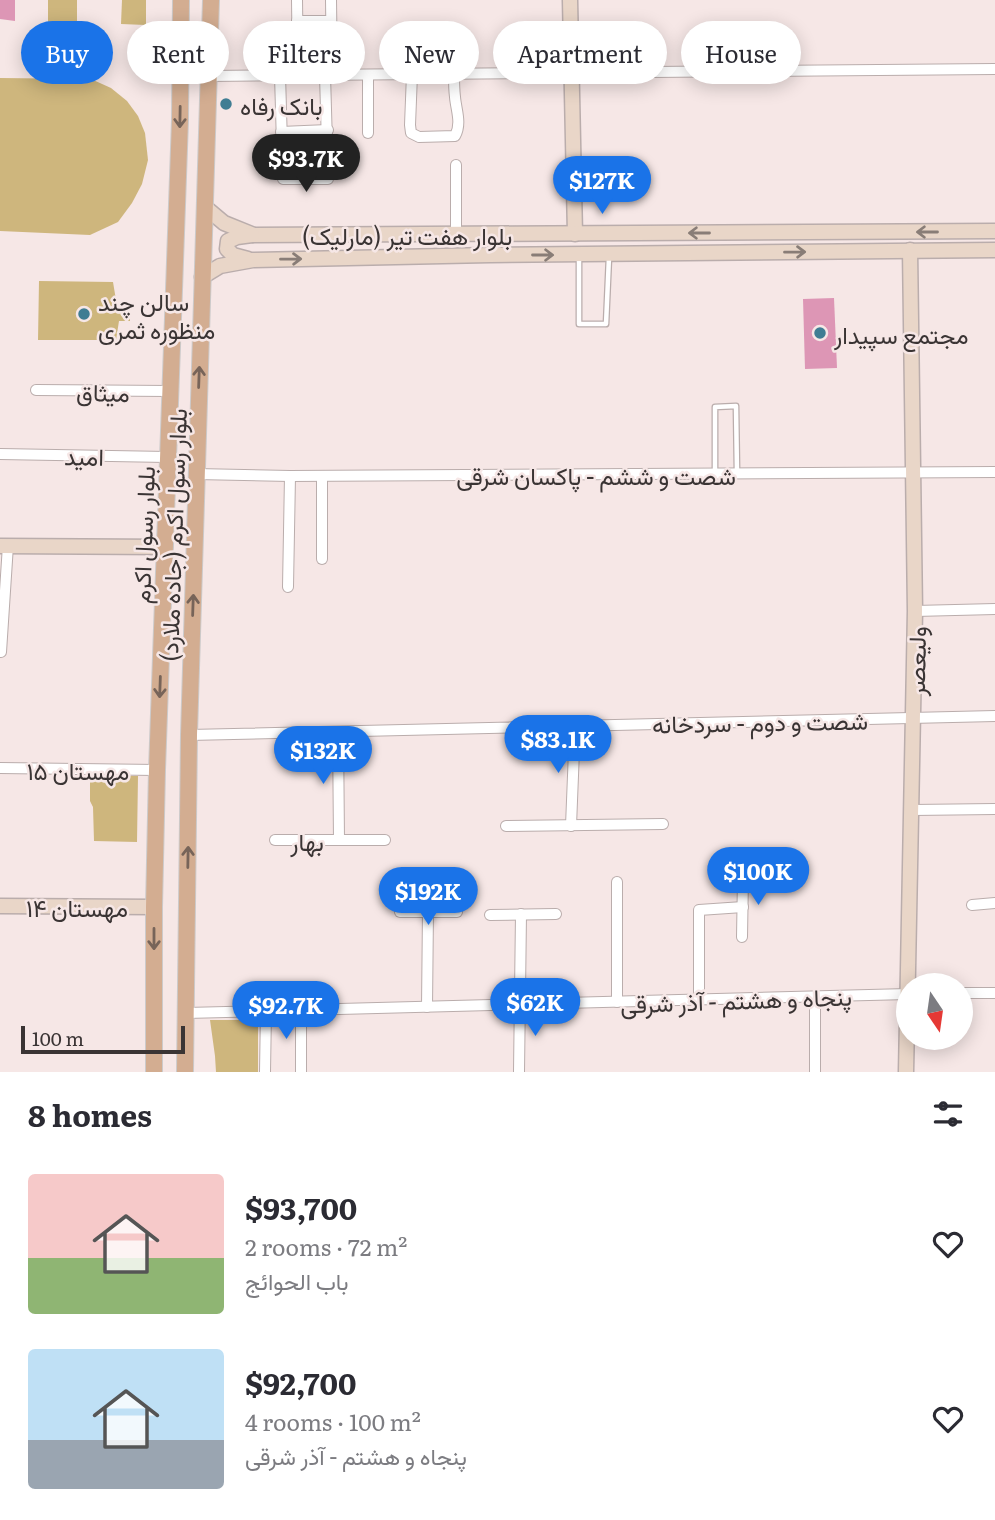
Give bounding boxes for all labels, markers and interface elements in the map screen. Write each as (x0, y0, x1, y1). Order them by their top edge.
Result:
chip: Buy (21, 21, 113, 84)
chip: Rent (127, 21, 229, 84)
chip: Filters (243, 21, 365, 84)
chip: New (379, 21, 479, 84)
chip: Apartment (493, 21, 667, 84)
chip: House (681, 21, 801, 84)
place label: بانک رفاه (240, 87, 323, 122)
marker: بانک رفاه (218, 96, 234, 112)
one-way arrow (173, 105, 187, 128)
pin: $93.7K (249, 134, 363, 194)
text: $93.7K (268, 140, 344, 174)
pin: $127K (553, 156, 651, 216)
text: $127K (569, 162, 635, 196)
street label: بلوار هفت تیر (مارلیک) (302, 217, 512, 252)
one-way arrow (916, 225, 939, 239)
one-way arrow (688, 226, 711, 240)
one-way arrow (784, 246, 807, 259)
one-way arrow (532, 248, 555, 261)
one-way arrow (280, 252, 303, 266)
place label: سالن چند منظوره ثمری (98, 283, 215, 346)
marker: سالن چند منظوره ثمری (76, 306, 92, 322)
place label: مجتمع سپیدار (833, 316, 968, 353)
marker: مجتمع سپیدار (812, 325, 828, 341)
one-way arrow (193, 366, 206, 389)
street label: میثاق (76, 373, 130, 409)
street label: بلوار رسول اکرم (جاده ملارد) (150, 408, 195, 662)
street label: امید (64, 437, 104, 473)
street label: شصت و ششم - پاکسان شرقی (456, 457, 736, 493)
street label: بلوار رسول اکرم (122, 465, 163, 605)
one-way arrow (186, 594, 199, 617)
street label: ولیعصر (897, 626, 933, 697)
one-way arrow (153, 676, 166, 699)
street label: شصت و دوم - سردخانه (652, 702, 868, 741)
pin: $83.1K (501, 716, 615, 775)
text: $83.1K (520, 721, 596, 755)
pin: $132K (274, 726, 372, 786)
text: $132K (290, 732, 356, 766)
street label: مهستان ۱۵ (27, 752, 129, 787)
street label: بهار (289, 823, 324, 858)
one-way arrow (181, 846, 195, 869)
pin: $100K (709, 848, 807, 907)
text: $100K (723, 853, 793, 887)
pin: $192K (379, 867, 477, 927)
text: $192K (395, 873, 461, 907)
street label: مهستان ۱۴ (26, 889, 128, 924)
one-way arrow (147, 928, 161, 951)
north arrow (896, 973, 973, 1050)
map controls (896, 973, 973, 1050)
street label: پنجاه و هشتم - آذر شرقی (620, 977, 852, 1022)
pin: $62K (494, 978, 576, 1038)
pin: $92.7K (229, 982, 343, 1041)
text: $62K (506, 984, 564, 1018)
text: $92.7K (248, 987, 324, 1021)
scale bar (21, 1023, 186, 1055)
text: 100 m (32, 1024, 84, 1052)
text: 8 homes (28, 1092, 152, 1136)
icon: filters (929, 1095, 967, 1133)
text: $93,700 (245, 1185, 357, 1229)
icon: home (84, 1202, 168, 1286)
icon: heart (929, 1225, 967, 1263)
text: 2 rooms · 72 m² (245, 1229, 407, 1263)
text: باب الحوائج (245, 1263, 349, 1297)
text: $92,700 (245, 1360, 357, 1404)
icon: home (84, 1377, 168, 1461)
icon: heart (929, 1400, 967, 1438)
text: 4 rooms · 100 m² (245, 1404, 421, 1438)
text: پنجاه و هشتم - آذر شرقی (245, 1438, 467, 1472)

